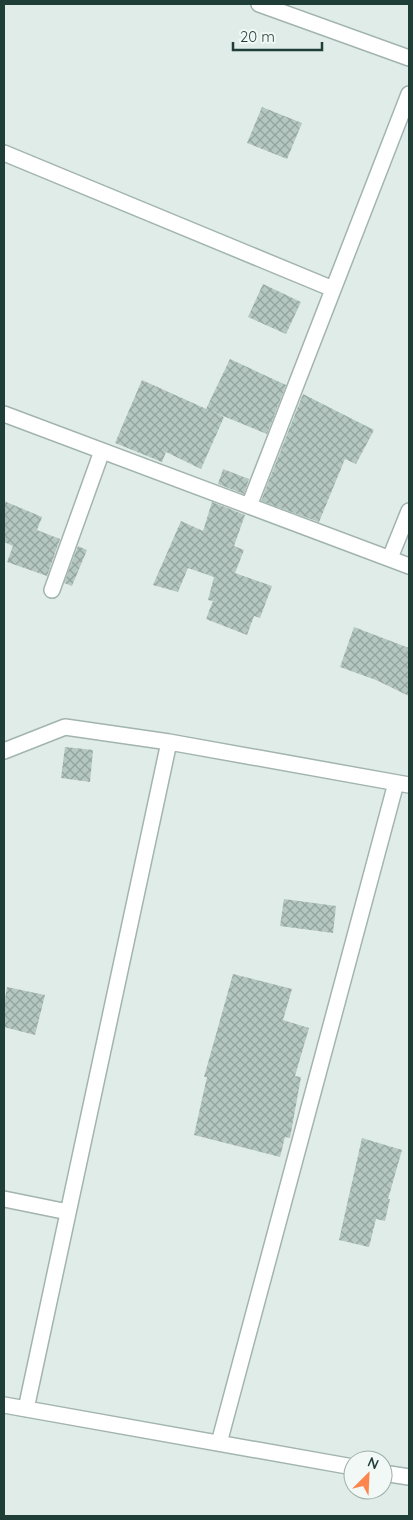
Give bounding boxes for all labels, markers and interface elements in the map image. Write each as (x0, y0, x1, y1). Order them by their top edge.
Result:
scale bar (233, 20, 322, 52)
text: 20 m (240, 27, 275, 46)
north arrow (343, 1450, 393, 1500)
text: N (365, 1453, 382, 1473)

